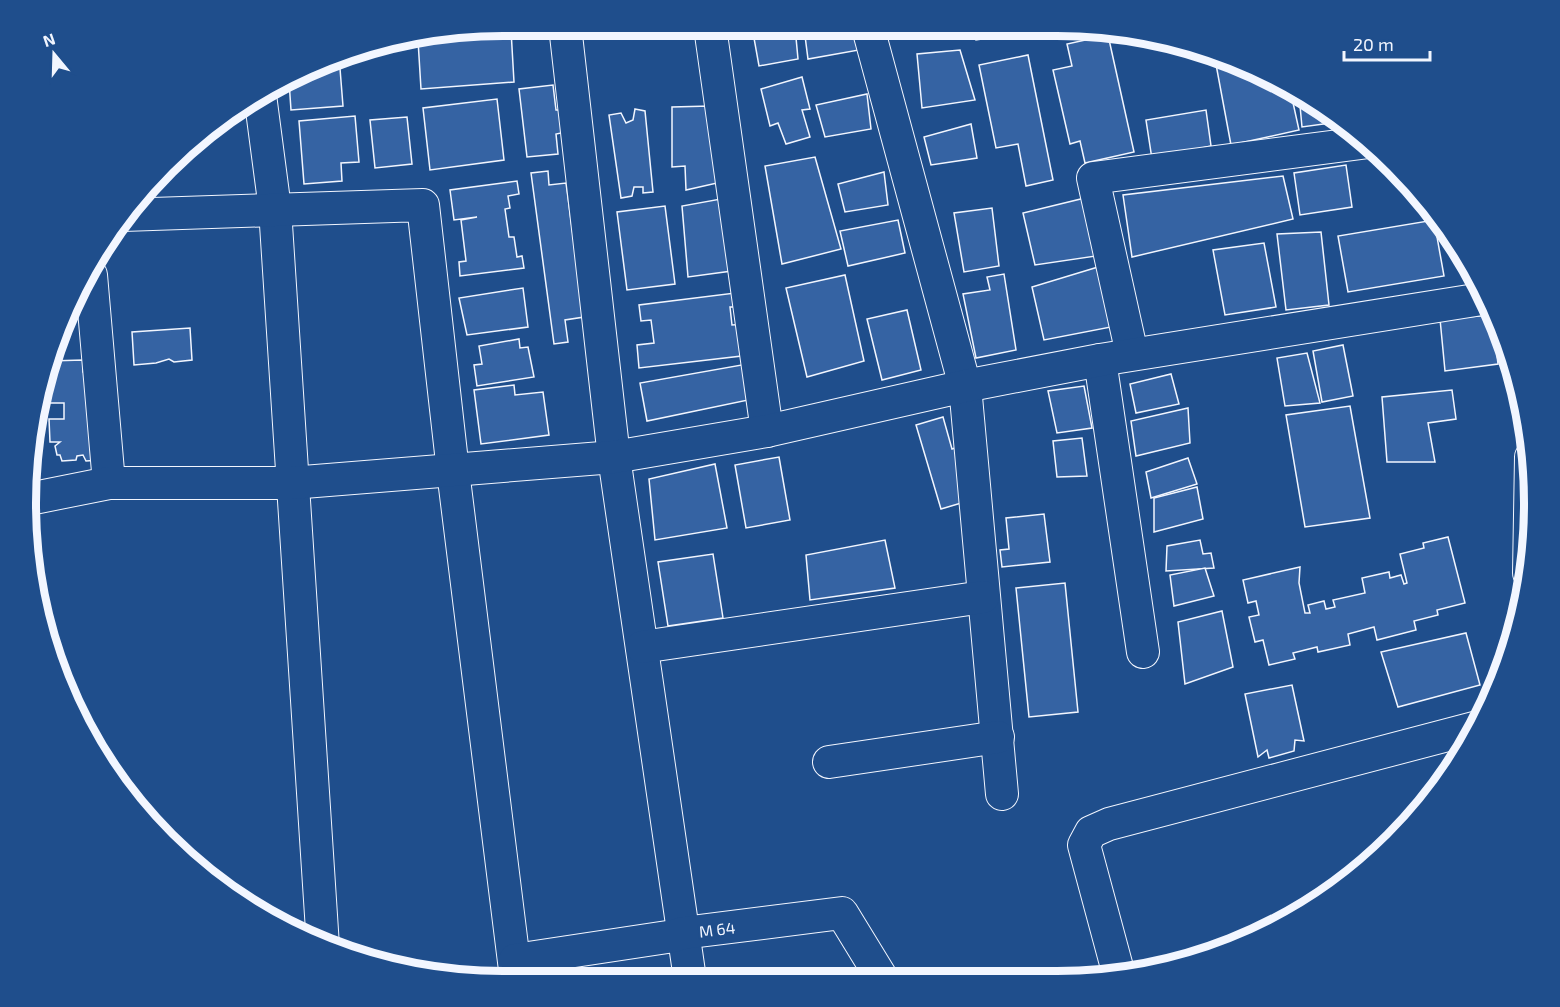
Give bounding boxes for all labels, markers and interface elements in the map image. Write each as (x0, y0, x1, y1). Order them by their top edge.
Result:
north arrow (24, 24, 84, 84)
scale bar (1344, 24, 1430, 62)
text: N (40, 28, 58, 50)
text: 20 m (1353, 33, 1394, 55)
street label: M 64 (698, 917, 736, 941)

